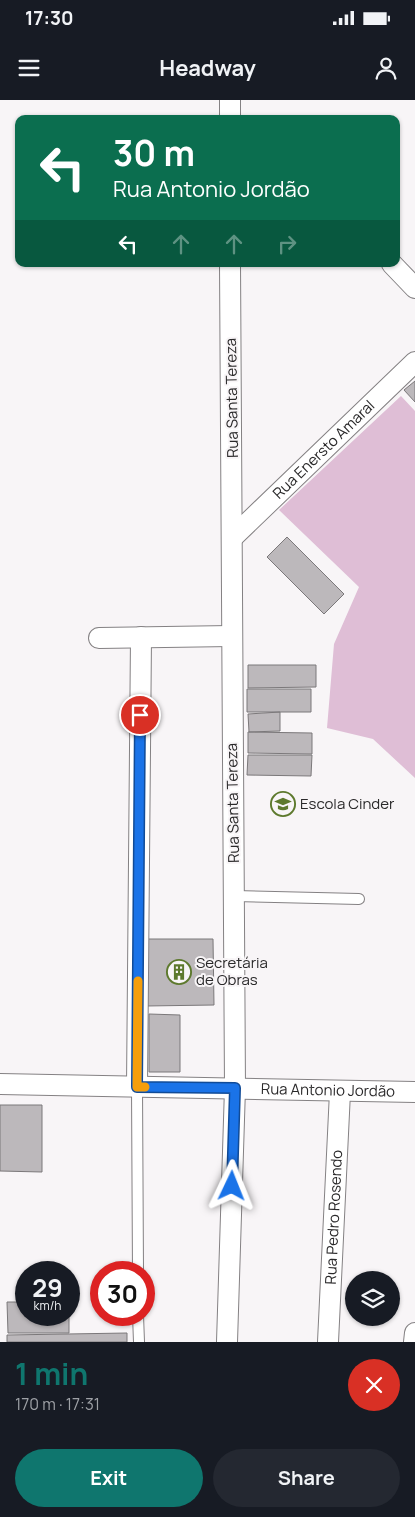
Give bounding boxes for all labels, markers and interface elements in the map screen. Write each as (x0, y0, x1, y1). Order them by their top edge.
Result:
text: 17:30 (25, 5, 74, 31)
text: Headway (159, 53, 256, 83)
icon: menu (15, 54, 43, 82)
icon: person (372, 54, 400, 82)
text: 30 m (113, 129, 195, 177)
icon: left (30, 135, 95, 200)
text: Rua Antonio Jordão (113, 174, 310, 204)
icon: left (114, 230, 142, 258)
icon: ahead (167, 230, 195, 258)
icon: ahead (220, 230, 248, 258)
icon: right (273, 230, 301, 258)
street label: Rua Santa Tereza (220, 338, 243, 458)
street label: Rua Enersto Amaral (268, 395, 379, 503)
pin (119, 694, 161, 736)
icon: arrive (126, 701, 154, 729)
street label: Rua Santa Tereza (221, 743, 244, 863)
school or university icon: Escola Cinder (270, 791, 296, 817)
place label: Escola Cinder (300, 793, 395, 814)
place label: Secretária de Obras (196, 952, 268, 990)
building icon: Secretária de Obras (166, 959, 192, 985)
street label: Rua Antonio Jordão (261, 1078, 395, 1102)
street label: Rua Pedro Rosendo (320, 1149, 347, 1285)
position arrow (205, 1159, 257, 1211)
speed limit sign: 30 (90, 1261, 155, 1326)
text: 29 (32, 1270, 63, 1305)
map controls (345, 1271, 400, 1326)
button: layers (345, 1271, 400, 1326)
text: km/h (34, 1297, 61, 1314)
text: 1 min (15, 1353, 88, 1394)
button: close (348, 1359, 400, 1411)
text: 170 m · 17:31 (15, 1393, 100, 1415)
button: Exit (15, 1449, 203, 1507)
button: Share (213, 1449, 400, 1507)

